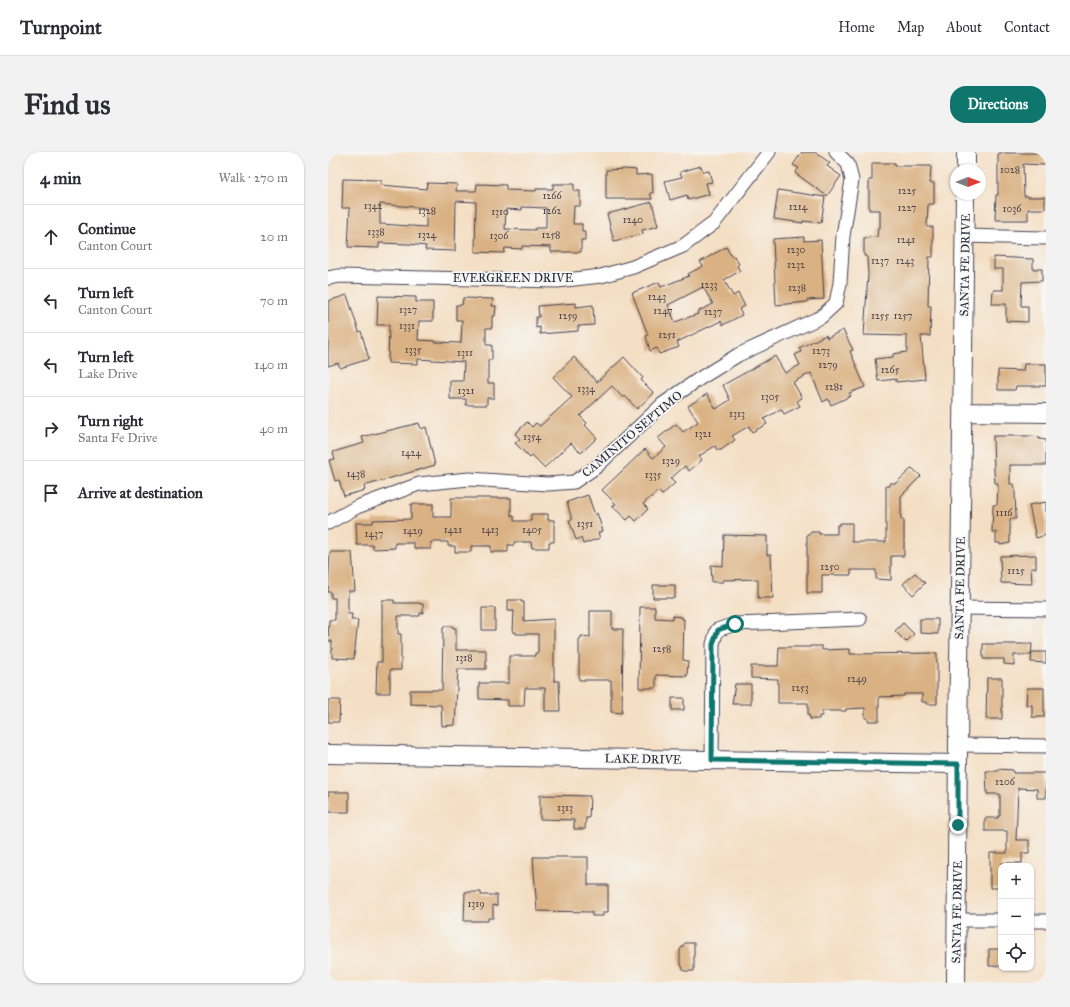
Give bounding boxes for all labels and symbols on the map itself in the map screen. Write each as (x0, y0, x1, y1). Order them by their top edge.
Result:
north arrow (950, 164, 986, 200)
house number: 1028 (1000, 164, 1020, 176)
house number: 1225 (898, 185, 917, 197)
house number: 1266 (542, 190, 562, 202)
house number: 1342 (364, 200, 382, 212)
house number: 1214 (789, 201, 808, 213)
house number: 1227 (898, 202, 916, 214)
house number: 1036 (1003, 203, 1022, 215)
house number: 1328 (418, 205, 436, 217)
house number: 1262 (543, 205, 562, 217)
house number: 1310 (491, 206, 509, 218)
street label: SANTA FE DRIVE (957, 213, 973, 316)
house number: 1240 (623, 214, 643, 226)
house number: 1338 (367, 226, 385, 238)
house number: 1324 (418, 229, 437, 241)
house number: 1258 (542, 229, 560, 241)
house number: 1306 (490, 230, 509, 242)
house number: 1241 (897, 234, 915, 246)
house number: 1230 (787, 244, 806, 256)
house number: 1237 (871, 255, 889, 267)
house number: 1243 (896, 255, 914, 267)
house number: 1232 (787, 259, 805, 271)
street label: EVERGREEN DRIVE (453, 271, 574, 285)
house number: 1233 (701, 279, 717, 291)
house number: 1238 (788, 282, 806, 294)
house number: 1243 (648, 291, 666, 303)
house number: 1327 (399, 304, 417, 316)
house number: 1247 (653, 305, 673, 317)
house number: 1237 (704, 306, 722, 318)
house number: 1259 (559, 310, 577, 322)
house number: 1255 (871, 310, 889, 322)
house number: 1257 (894, 310, 912, 322)
house number: 1331 (399, 320, 415, 332)
house number: 1251 (658, 329, 676, 341)
house number: 1335 (405, 344, 422, 356)
house number: 1273 (812, 345, 830, 357)
house number: 1311 (457, 347, 473, 359)
house number: 1279 (818, 359, 838, 371)
house number: 1265 (881, 364, 900, 376)
house number: 1281 (825, 381, 843, 393)
house number: 1334 (577, 383, 595, 395)
house number: 1321 (458, 385, 474, 397)
street label: CAMINITO SEPTIMO (579, 388, 685, 480)
house number: 1305 (761, 391, 780, 403)
house number: 1313 (729, 408, 745, 420)
house number: 1321 (695, 428, 711, 440)
house number: 1354 (523, 431, 541, 443)
house number: 1424 (401, 447, 421, 459)
house number: 1329 (662, 455, 680, 467)
house number: 1438 (347, 468, 365, 480)
house number: 1335 (645, 469, 662, 481)
house number: 1116 (996, 507, 1013, 519)
house number: 1351 (577, 518, 593, 530)
house number: 1421 (444, 524, 462, 536)
house number: 1413 (481, 524, 499, 536)
house number: 1405 (522, 524, 542, 536)
house number: 1429 (403, 525, 423, 537)
house number: 1437 (365, 528, 383, 540)
street label: SANTA FE DRIVE (952, 536, 968, 639)
house number: 1250 (820, 561, 840, 573)
house number: 1125 (1007, 565, 1025, 577)
route start (726, 615, 744, 633)
house number: 1258 (653, 643, 671, 655)
house number: 1318 (455, 652, 473, 664)
house number: 1249 (847, 673, 867, 685)
house number: 1253 (791, 682, 809, 694)
street label: LAKE DRIVE (604, 751, 682, 767)
house number: 1206 (995, 776, 1016, 788)
house number: 1313 (557, 802, 573, 814)
route end (949, 816, 967, 834)
street label: SANTA FE DRIVE (949, 860, 965, 963)
house number: 1319 (467, 898, 485, 910)

